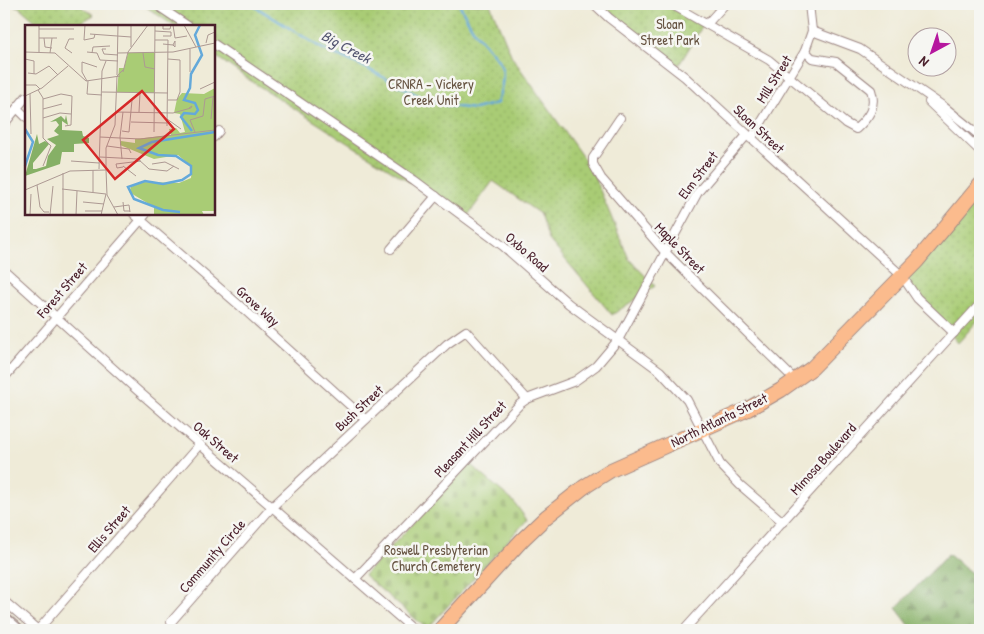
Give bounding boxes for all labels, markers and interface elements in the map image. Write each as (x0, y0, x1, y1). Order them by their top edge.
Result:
park label: Sloan Street Park (640, 14, 700, 49)
inset map (25, 25, 215, 215)
water label: Big Creek (318, 25, 376, 69)
north arrow (906, 28, 956, 78)
street label: Mill Street (751, 51, 796, 106)
text: N (914, 52, 932, 72)
park label: CRNRA - Vickery Creek Unit (388, 74, 474, 109)
street label: Sloan Street (730, 100, 789, 157)
street label: Elm Street (673, 147, 722, 202)
street label: Maple Street (650, 218, 710, 278)
street label: Oxbo Road (502, 228, 553, 276)
street label: Forest Street (32, 258, 91, 322)
street label: Grove Way (232, 281, 284, 331)
street label: Bush Street (330, 380, 387, 435)
street label: North Atlanta Street (667, 388, 771, 451)
street label: Pleasant Hill Street (429, 396, 510, 481)
street label: Oak Street (189, 416, 243, 467)
street label: Mimosa Boulevard (785, 418, 860, 499)
street label: Ellis Street (83, 501, 134, 556)
street label: Community Circle (174, 514, 250, 597)
park label: Roswell Presbyterian Church Cemetery (384, 540, 488, 576)

